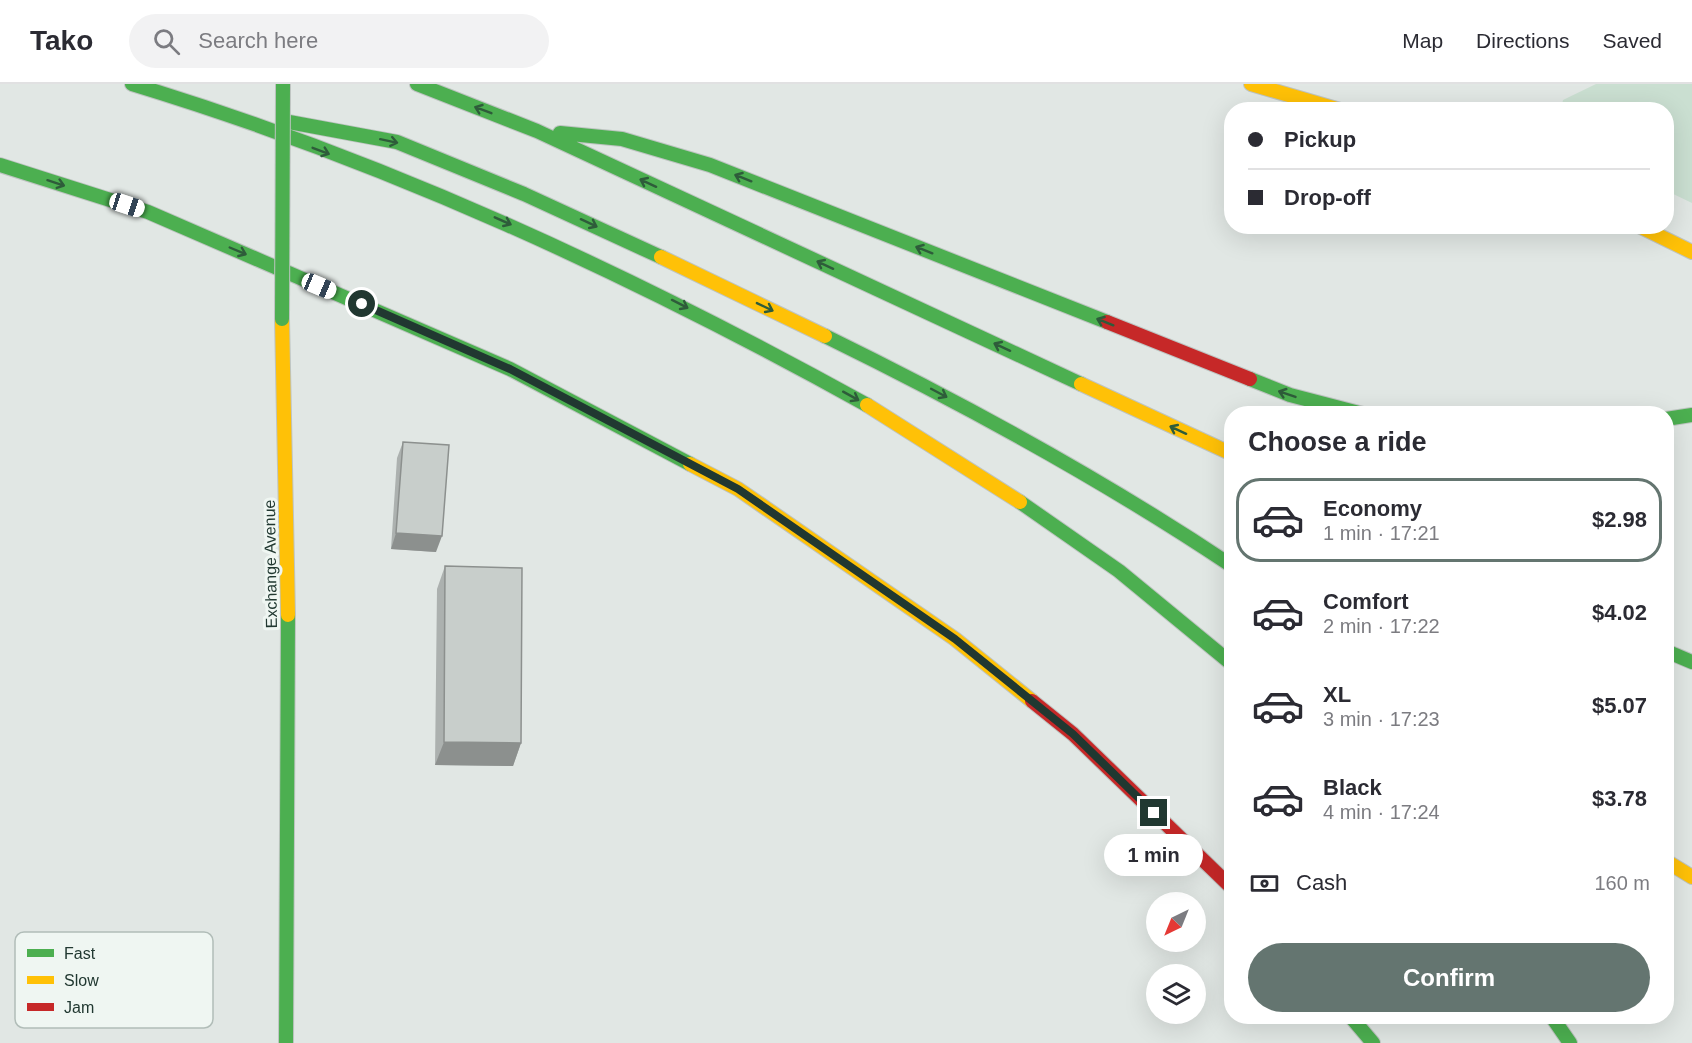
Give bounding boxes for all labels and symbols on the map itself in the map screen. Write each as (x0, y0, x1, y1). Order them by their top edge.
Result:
one-way arrow (474, 104, 492, 115)
one-way arrow (379, 136, 398, 147)
one-way arrow (311, 146, 330, 157)
one-way arrow (734, 172, 752, 183)
one-way arrow (640, 176, 658, 188)
one-way arrow (46, 178, 65, 189)
car (107, 191, 147, 219)
one-way arrow (493, 216, 512, 227)
one-way arrow (579, 218, 597, 230)
one-way arrow (915, 244, 934, 255)
one-way arrow (229, 246, 247, 257)
one-way arrow (816, 259, 834, 270)
car (299, 271, 339, 301)
route start (348, 290, 375, 317)
one-way arrow (670, 299, 688, 310)
one-way arrow (755, 302, 773, 314)
one-way arrow (1096, 316, 1115, 327)
one-way arrow (993, 341, 1011, 353)
one-way arrow (1278, 387, 1296, 398)
one-way arrow (930, 388, 948, 399)
one-way arrow (842, 391, 859, 403)
one-way arrow (1170, 423, 1188, 435)
street label: Exchange Avenue (261, 499, 280, 628)
route end (1140, 799, 1167, 826)
callout: 1 min (1104, 834, 1204, 876)
north arrow (1146, 892, 1206, 952)
legend (15, 932, 213, 1028)
text: Fast (64, 945, 96, 962)
text: Slow (64, 972, 99, 989)
text: Jam (64, 999, 94, 1016)

